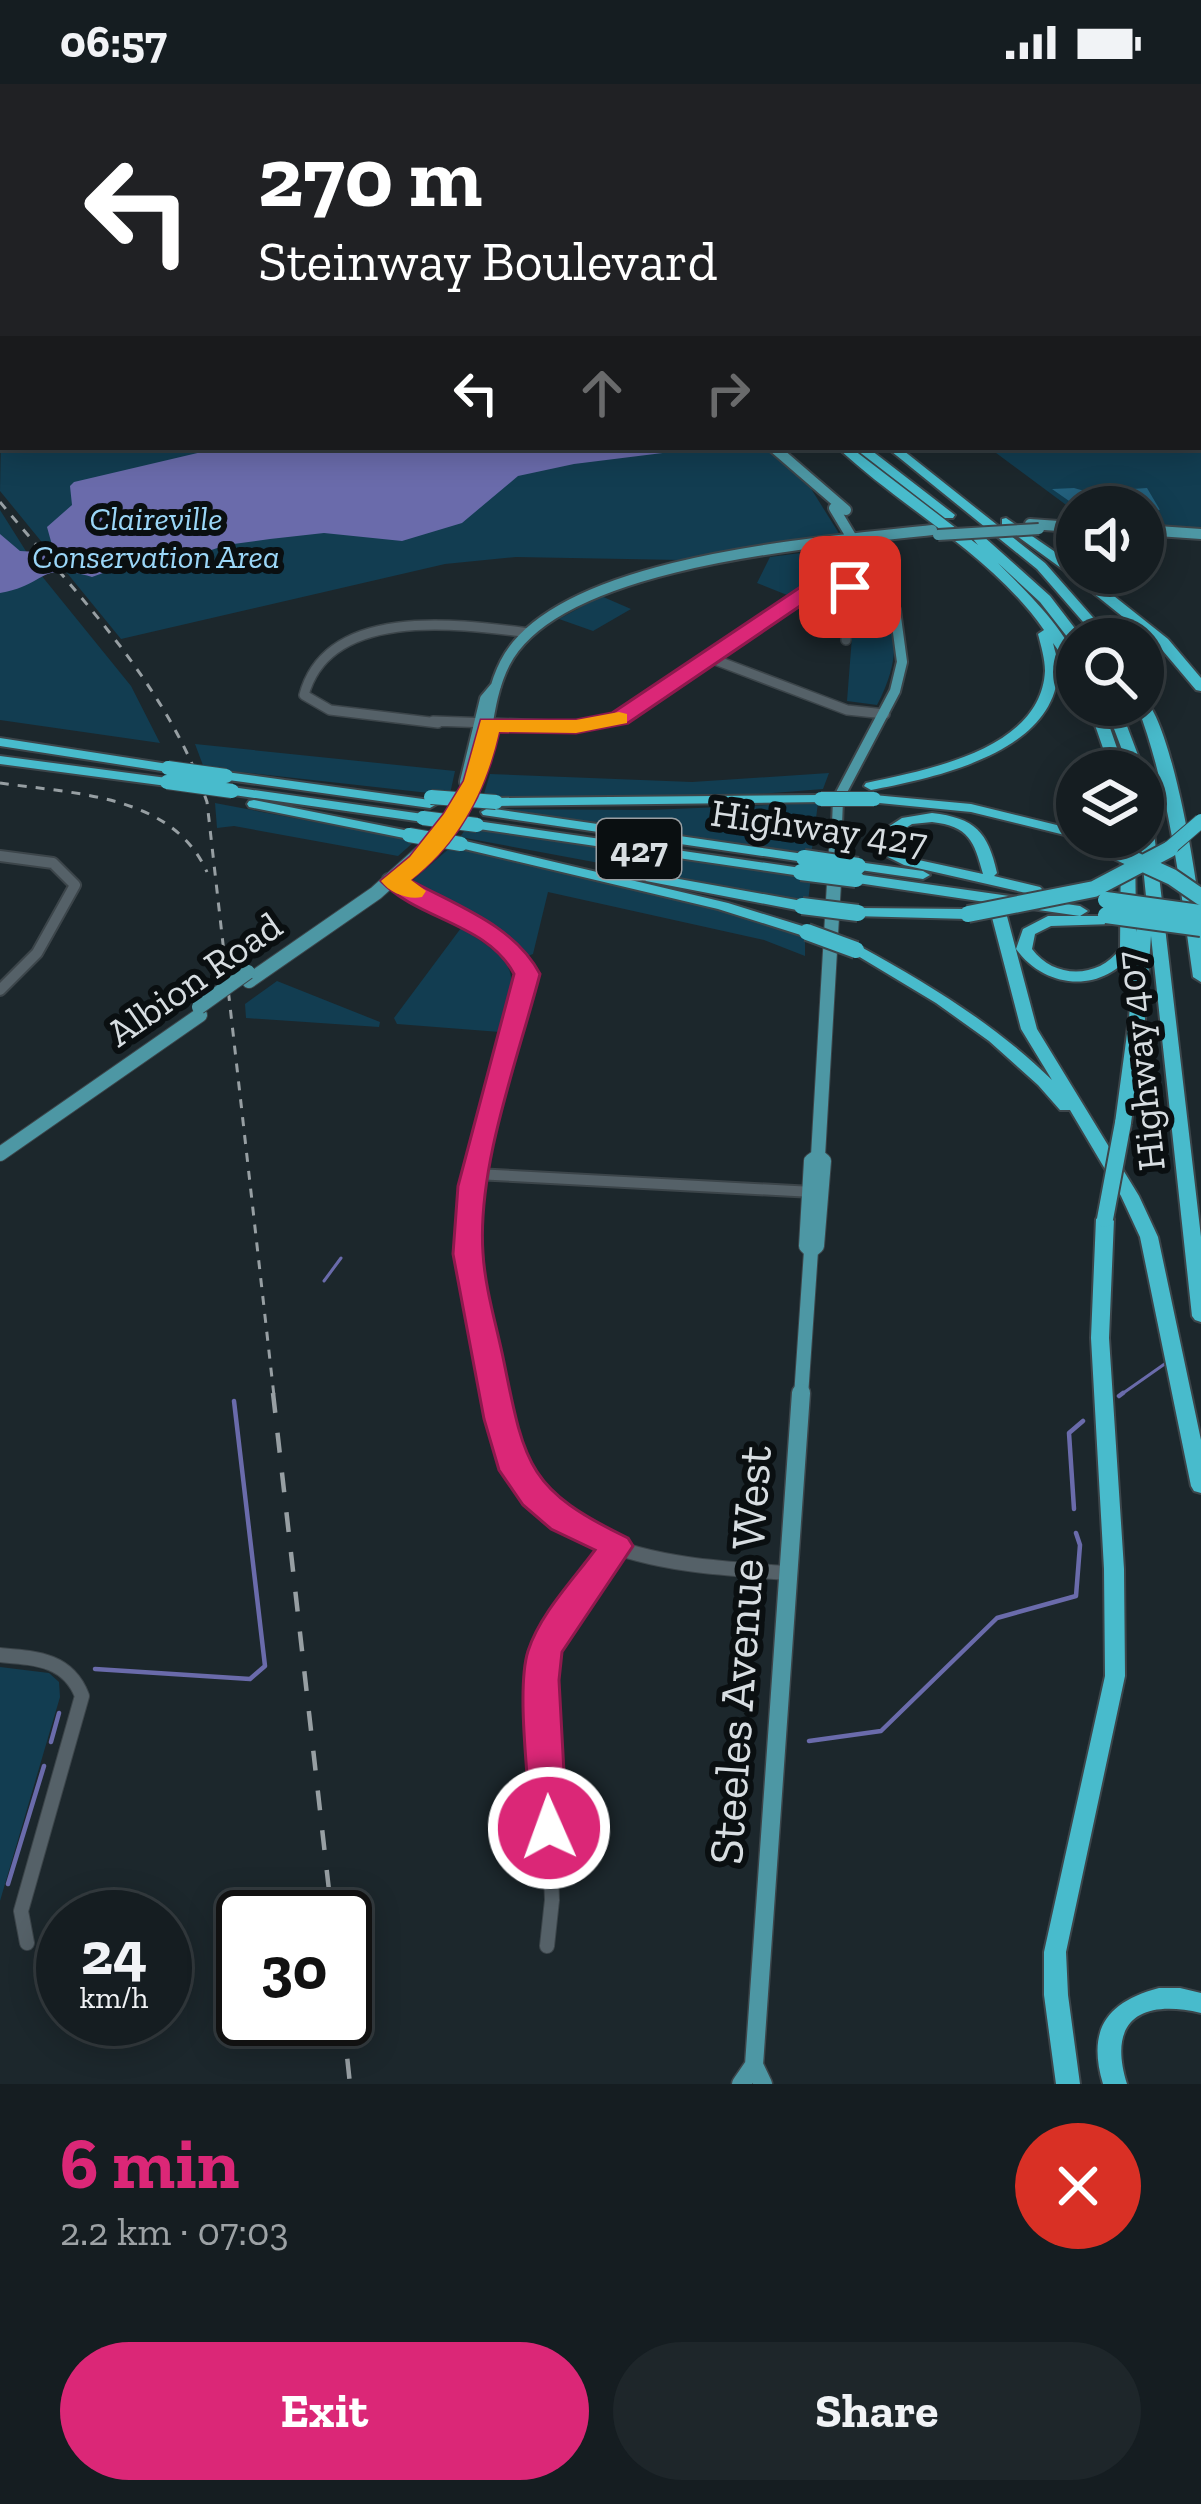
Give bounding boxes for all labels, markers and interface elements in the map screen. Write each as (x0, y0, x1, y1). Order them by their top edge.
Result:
text: 06:57 (60, 15, 167, 69)
text: 270 m (258, 127, 482, 228)
icon: left (60, 132, 216, 288)
text: Steinway Boulevard (258, 229, 717, 294)
icon: left (443, 360, 509, 426)
icon: ahead (569, 360, 635, 426)
icon: right (695, 360, 761, 426)
map controls (1056, 486, 1164, 858)
button: sound (1056, 486, 1164, 594)
park label: Claireville Conservation Area (32, 499, 280, 576)
pin (799, 536, 901, 638)
icon: arrive (817, 554, 883, 620)
button: search (1056, 618, 1164, 726)
button: layers (1056, 750, 1164, 858)
street label: Highway 427 (708, 789, 930, 865)
road number: 427 (597, 819, 681, 879)
street label: Albion Road (98, 902, 290, 1056)
street label: Highway 407 (1105, 949, 1175, 1173)
street label: Steeles Avenue West (697, 1443, 783, 1866)
position arrow (486, 1765, 612, 1891)
speed limit sign: 30 (216, 1890, 372, 2046)
text: 24 (81, 1917, 147, 1989)
text: km/h (80, 1980, 148, 2016)
text: 6 min (60, 2120, 239, 2206)
button: close (1015, 2123, 1141, 2249)
text: 2.2 km · 07:03 (60, 2208, 289, 2255)
button: Exit (60, 2342, 589, 2480)
button: Share (613, 2342, 1141, 2480)

